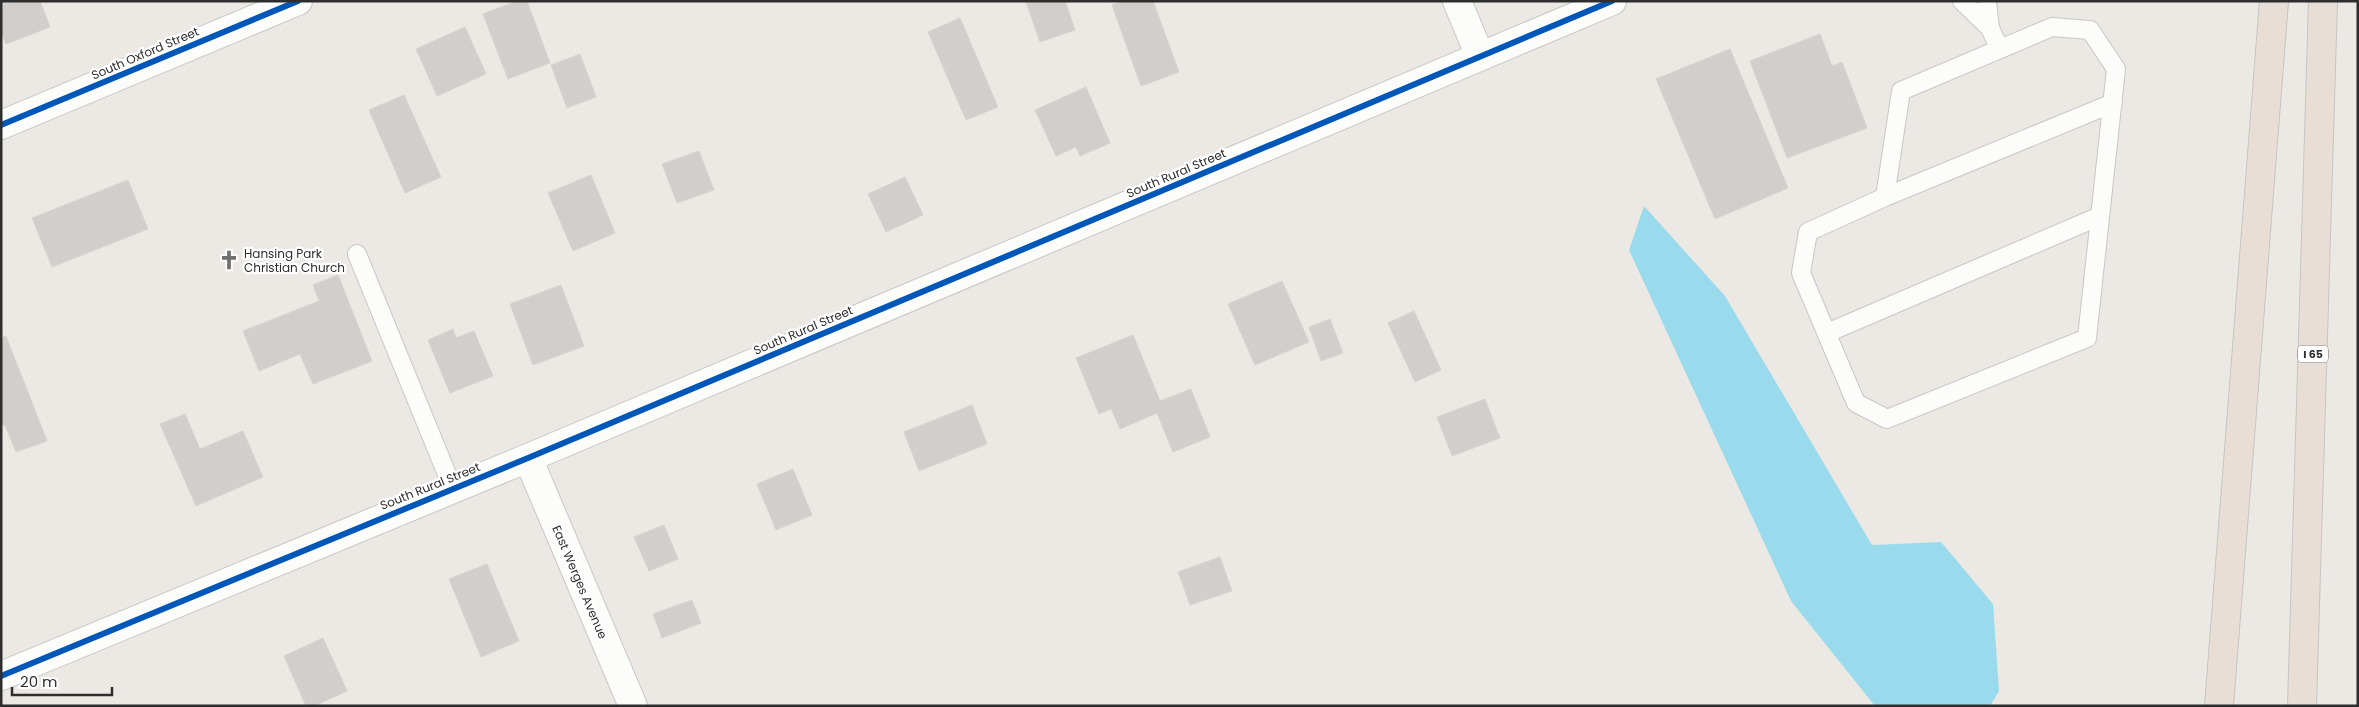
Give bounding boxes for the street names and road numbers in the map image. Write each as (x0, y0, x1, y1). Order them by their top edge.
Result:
street label: South Oxford Street (89, 23, 201, 83)
street label: South Rural Street (1124, 144, 1228, 202)
street label: South Rural Street (751, 301, 855, 359)
road number: I 65 (2298, 346, 2328, 362)
street label: South Rural Street (377, 458, 483, 514)
street label: East Werges Avenue (548, 523, 612, 641)

